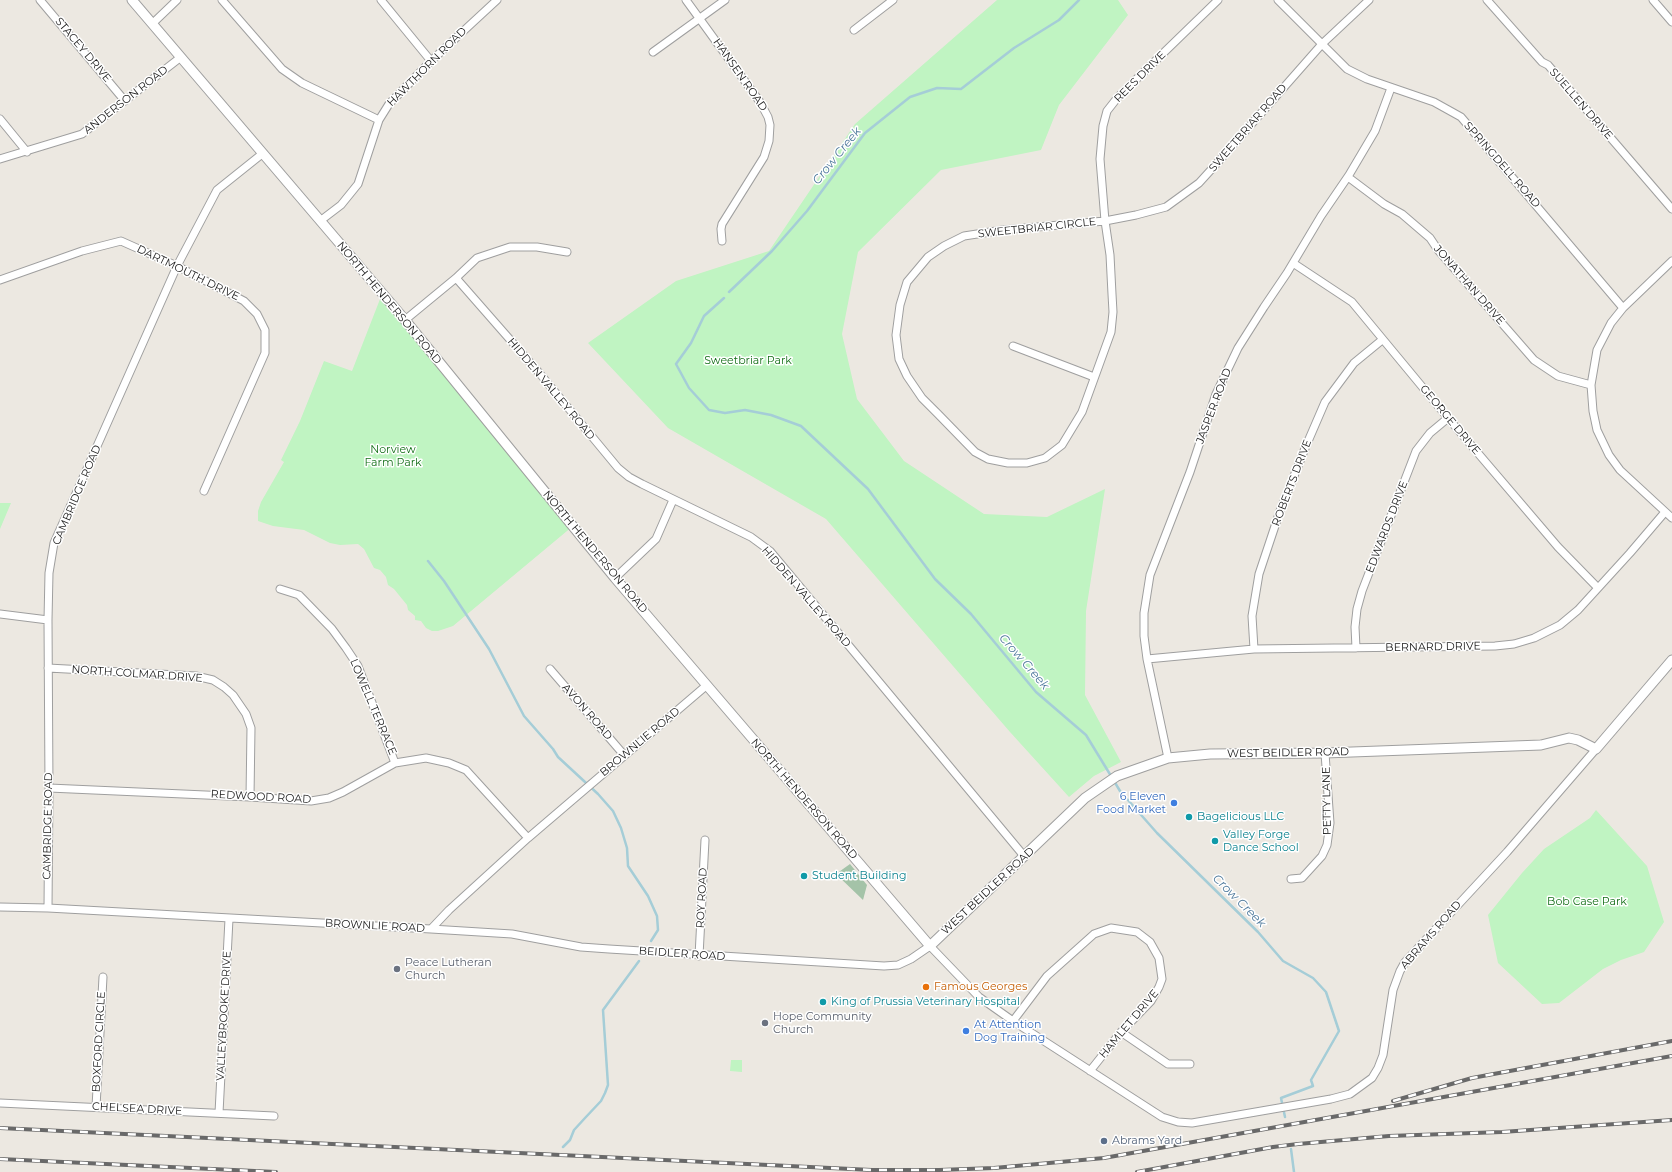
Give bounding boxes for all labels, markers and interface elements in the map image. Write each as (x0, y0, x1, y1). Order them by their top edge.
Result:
street label: STACEY DRIVE (52, 15, 114, 85)
street label: HAWTHORN ROAD (385, 25, 469, 109)
street label: HANSEN ROAD (710, 36, 770, 114)
street label: REES DRIVE (1112, 49, 1168, 105)
street label: ANDERSON ROAD (81, 63, 171, 137)
street label: SUELLEN DRIVE (1546, 66, 1616, 142)
street label: SWEETBRIAR ROAD (1206, 81, 1290, 175)
street label: SPRINGDELL ROAD (1461, 119, 1543, 211)
water label: Crow Creek (810, 125, 864, 187)
street label: SWEETBRIAR CIRCLE (977, 215, 1097, 241)
street label: NORTH HENDERSON ROAD (334, 239, 444, 367)
street label: DARTMOUTH DRIVE (135, 242, 241, 304)
street label: JONATHAN DRIVE (1431, 242, 1507, 328)
street label: HIDDEN VALLEY ROAD (505, 335, 597, 443)
park label: Sweetbriar Park (704, 354, 792, 368)
street label: JASPER ROAD (1193, 366, 1235, 446)
street label: GEORGE DRIVE (1417, 382, 1483, 458)
street label: ROBERTS DRIVE (1269, 438, 1315, 528)
street label: CAMBRIDGE ROAD (50, 443, 104, 547)
park label: Norview Farm Park (364, 443, 422, 469)
street label: EDWARDS DRIVE (1363, 479, 1411, 575)
street label: NORTH HENDERSON ROAD (540, 488, 650, 616)
street label: HIDDEN VALLEY ROAD (759, 544, 853, 650)
water label: Crow Creek (996, 631, 1052, 693)
street label: BERNARD DRIVE (1385, 640, 1481, 654)
street label: LOWELL TERRACE (347, 657, 399, 757)
street label: NORTH COLMAR DRIVE (71, 663, 203, 685)
street label: AVON ROAD (559, 681, 615, 743)
street label: BROWNLIE ROAD (597, 705, 683, 779)
street label: NORTH HENDERSON ROAD (748, 736, 860, 862)
street label: WEST BEIDLER ROAD (1227, 745, 1349, 761)
street label: PETTY LANE (1320, 767, 1334, 835)
street label: CAMBRIDGE ROAD (40, 772, 56, 880)
street label: REDWOOD ROAD (210, 788, 312, 806)
place label: 6 Eleven Food Market (1096, 790, 1166, 816)
marker: 6 Eleven Food Market (1169, 798, 1179, 808)
place label: Bagelicious LLC (1197, 810, 1284, 824)
marker: Bagelicious LLC (1184, 812, 1194, 822)
place label: Valley Forge Dance School (1223, 828, 1299, 854)
marker: Valley Forge Dance School (1210, 836, 1220, 846)
street label: WEST BEIDLER ROAD (939, 845, 1037, 937)
street label: ROY ROAD (694, 867, 710, 929)
place label: Student Building (812, 869, 907, 883)
marker: Student Building (799, 871, 809, 881)
water label: Crow Creek (1209, 871, 1269, 931)
park label: Bob Case Park (1547, 895, 1627, 909)
street label: ABRAMS ROAD (1398, 898, 1464, 972)
street label: BROWNLIE ROAD (325, 917, 425, 935)
street label: BEIDLER ROAD (638, 944, 726, 964)
street label: VALLEYBROOKE DRIVE (214, 951, 234, 1081)
place label: Peace Lutheran Church (405, 956, 492, 982)
marker: Peace Lutheran Church (392, 964, 402, 974)
place label: Famous Georges (934, 980, 1027, 994)
marker: Famous Georges (921, 982, 931, 992)
street label: HAMLET DRIVE (1096, 987, 1162, 1061)
street label: BOXFORD CIRCLE (90, 991, 108, 1093)
place label: King of Prussia Veterinary Hospital (831, 995, 1020, 1009)
marker: King of Prussia Veterinary Hospital (818, 997, 828, 1007)
place label: Hope Community Church (773, 1010, 871, 1036)
marker: Hope Community Church (760, 1018, 770, 1028)
place label: At Attention Dog Training (974, 1018, 1045, 1044)
marker: At Attention Dog Training (961, 1026, 971, 1036)
street label: CHELSEA DRIVE (91, 1100, 183, 1118)
place label: Abrams Yard (1112, 1134, 1182, 1148)
marker: Abrams Yard (1099, 1136, 1109, 1146)

